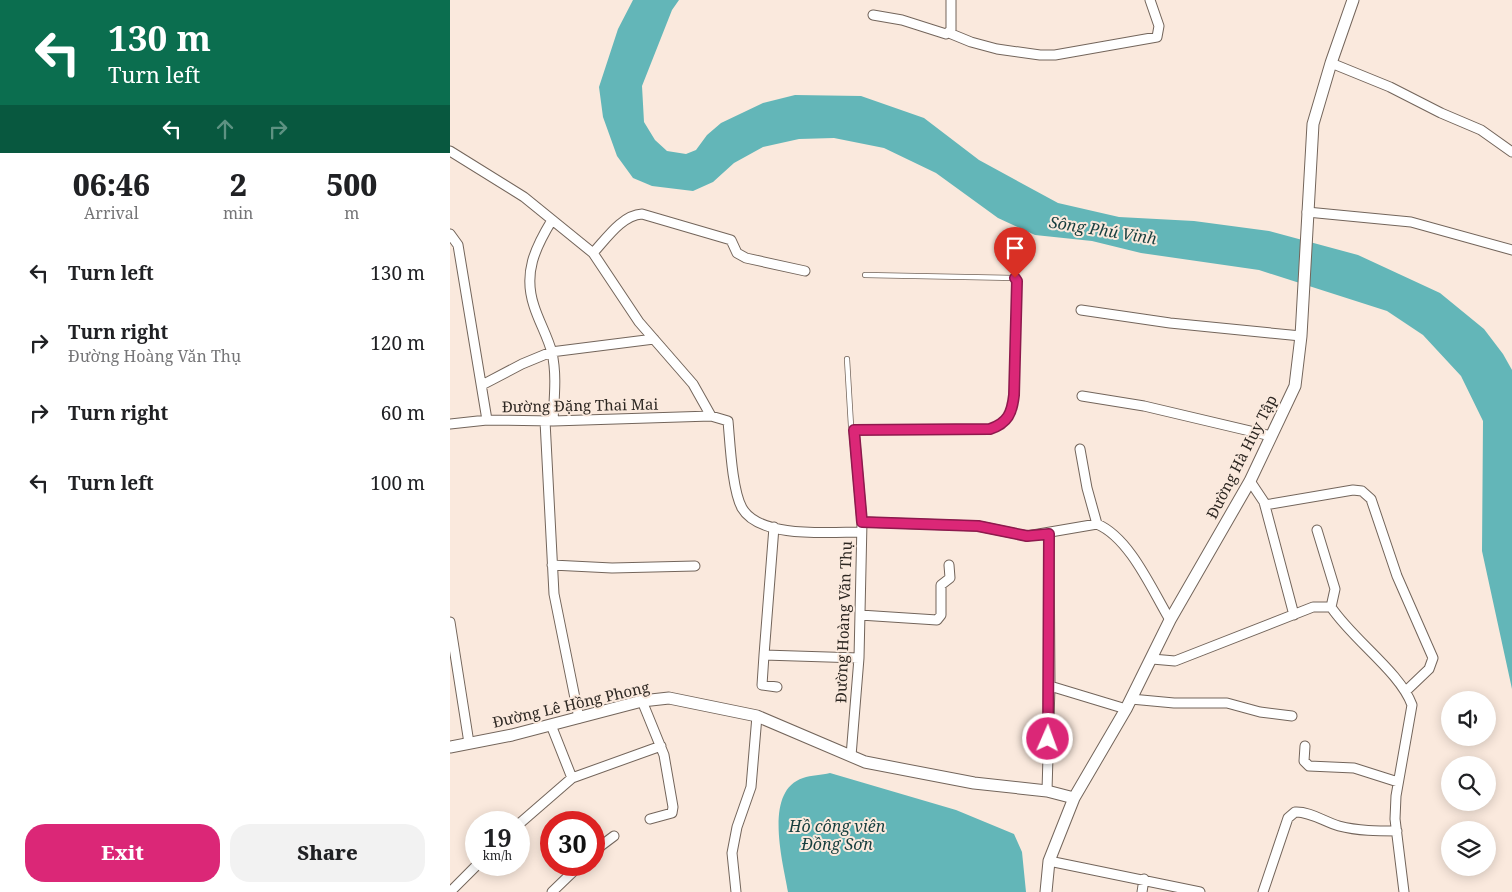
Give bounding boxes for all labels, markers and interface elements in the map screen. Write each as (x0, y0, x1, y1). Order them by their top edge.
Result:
text: 130 m (108, 14, 211, 61)
icon: left (25, 20, 90, 85)
text: Turn left (108, 59, 200, 89)
icon: left (158, 115, 186, 143)
icon: ahead (211, 115, 239, 143)
icon: right (264, 115, 292, 143)
text: 06:46 (73, 164, 150, 205)
text: 2 (230, 164, 247, 205)
text: 500 (326, 164, 377, 205)
text: Arrival (84, 202, 139, 224)
text: min (223, 202, 253, 224)
text: m (344, 202, 359, 224)
water label: Sông Phú Vinh (1048, 211, 1159, 249)
pin (994, 227, 1036, 278)
icon: arrive (1001, 234, 1029, 262)
icon: left (25, 259, 53, 287)
text: Turn left (68, 260, 154, 286)
text: 130 m (370, 260, 425, 286)
text: Turn right (68, 319, 168, 345)
icon: right (25, 329, 53, 357)
text: 120 m (370, 330, 425, 356)
text: Đường Hoàng Văn Thụ (68, 345, 241, 367)
street label: Đường Hà Huy Tập (1201, 391, 1281, 522)
street label: Đường Đặng Thai Mai (502, 394, 658, 416)
icon: right (25, 399, 53, 427)
text: Turn right (68, 400, 168, 426)
text: 60 m (381, 400, 425, 426)
icon: left (25, 469, 53, 497)
text: Turn left (68, 470, 154, 496)
text: 100 m (370, 470, 425, 496)
street label: Đường Hoàng Văn Thụ (830, 540, 856, 703)
street label: Đường Lê Hồng Phong (490, 676, 651, 732)
map controls (1441, 691, 1496, 876)
button: sound (1441, 691, 1496, 746)
position arrow (1021, 712, 1073, 764)
button: search (1441, 756, 1496, 811)
speed limit sign: 30 (540, 811, 605, 876)
water label: Hồ công viên Đồng Sơn (788, 815, 886, 855)
text: 19 (483, 820, 512, 854)
button: layers (1441, 821, 1496, 876)
button: Exit (25, 824, 220, 882)
button: Share (230, 824, 425, 882)
text: km/h (483, 847, 512, 864)

